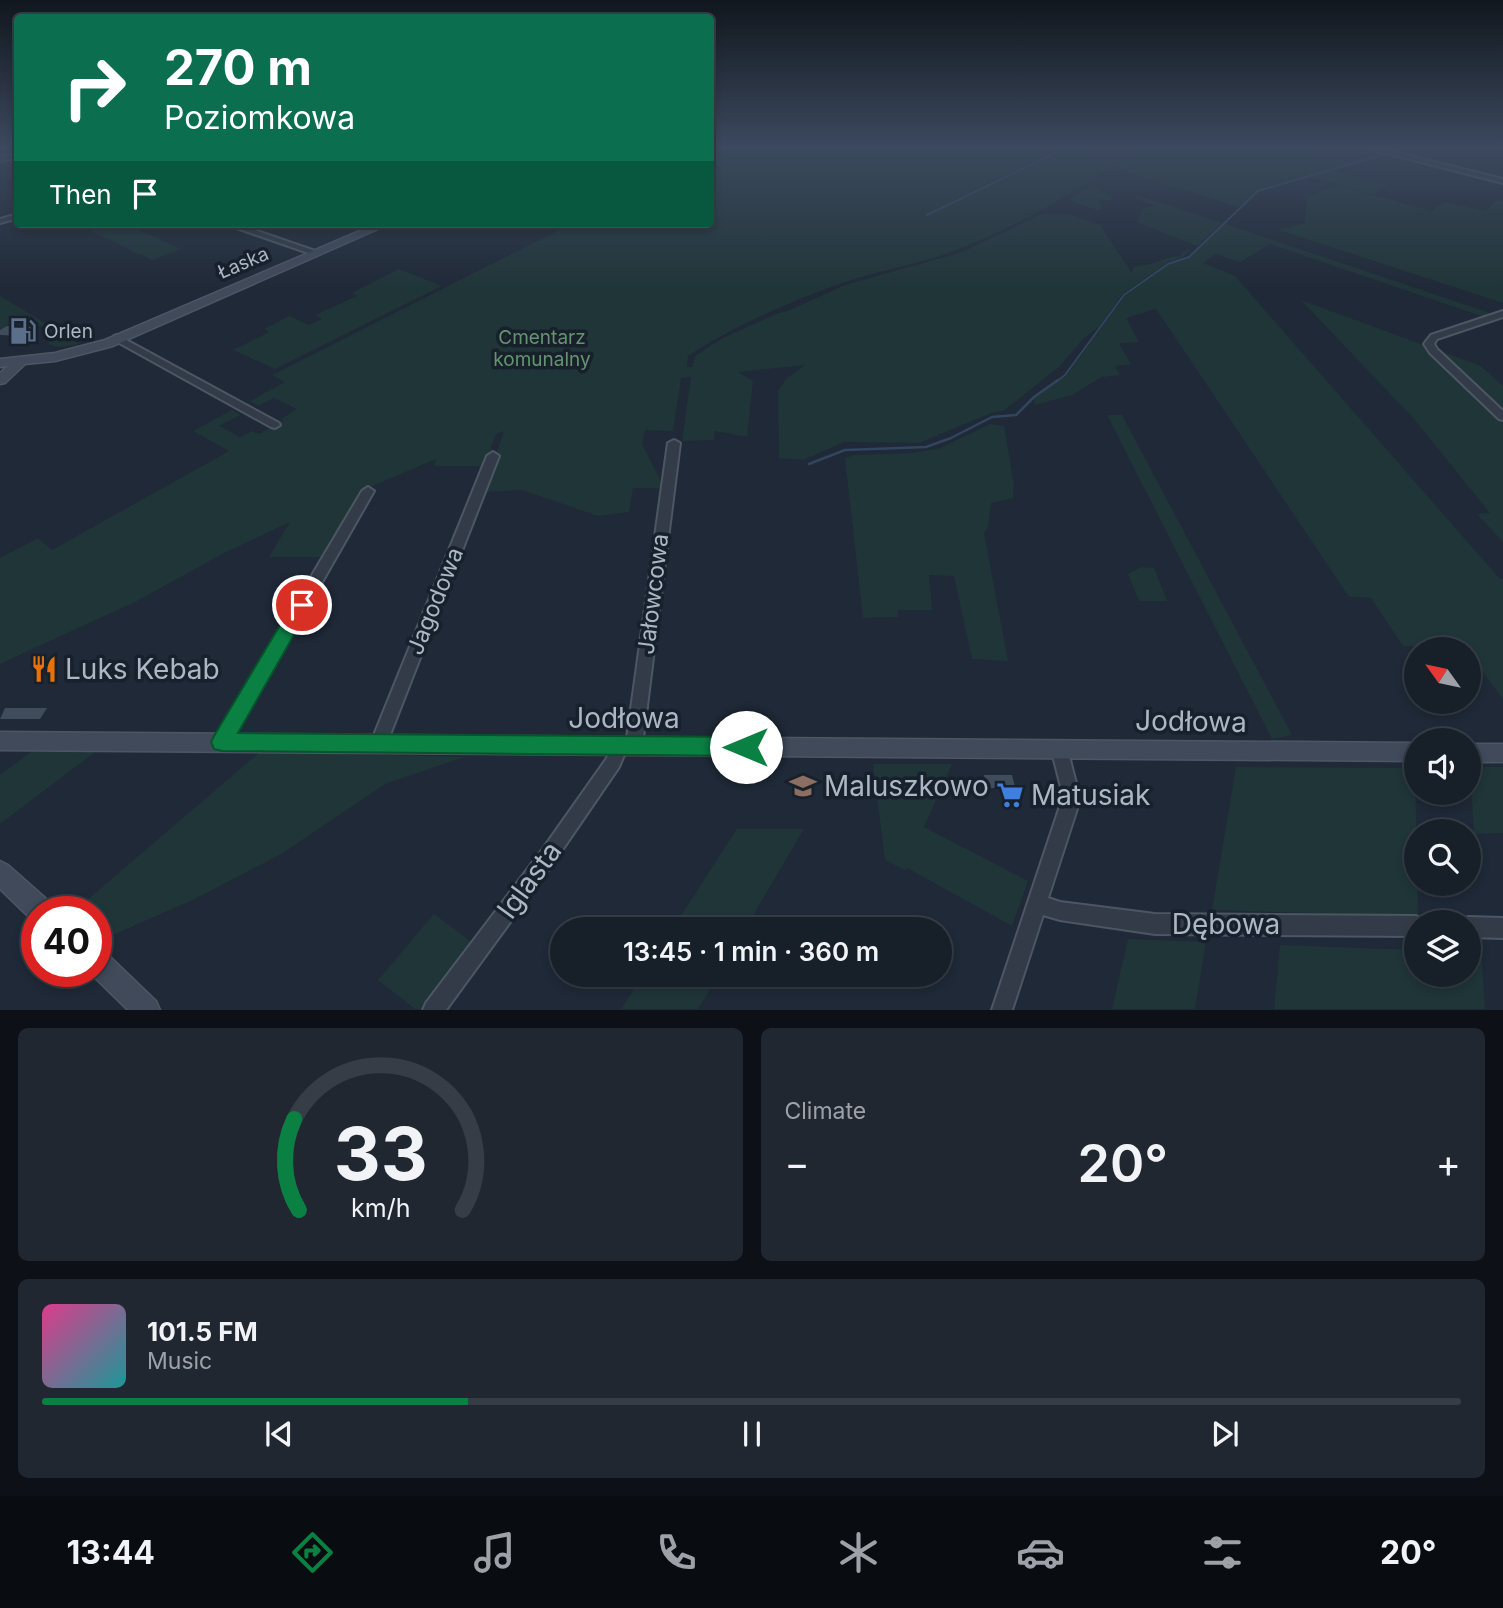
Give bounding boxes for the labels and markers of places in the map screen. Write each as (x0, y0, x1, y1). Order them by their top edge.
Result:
fuel station icon: Orlen (8, 316, 38, 346)
place label: Orlen (44, 320, 93, 343)
pin (272, 575, 332, 635)
place label: Luks Kebab (65, 652, 220, 686)
restaurant icon: Luks Kebab (29, 654, 59, 684)
place label: Maluszkowo (824, 769, 989, 803)
school or university icon: Maluszkowo (788, 771, 818, 801)
place label: Matusiak (1031, 778, 1150, 812)
supermarket icon: Matusiak (995, 780, 1025, 810)

